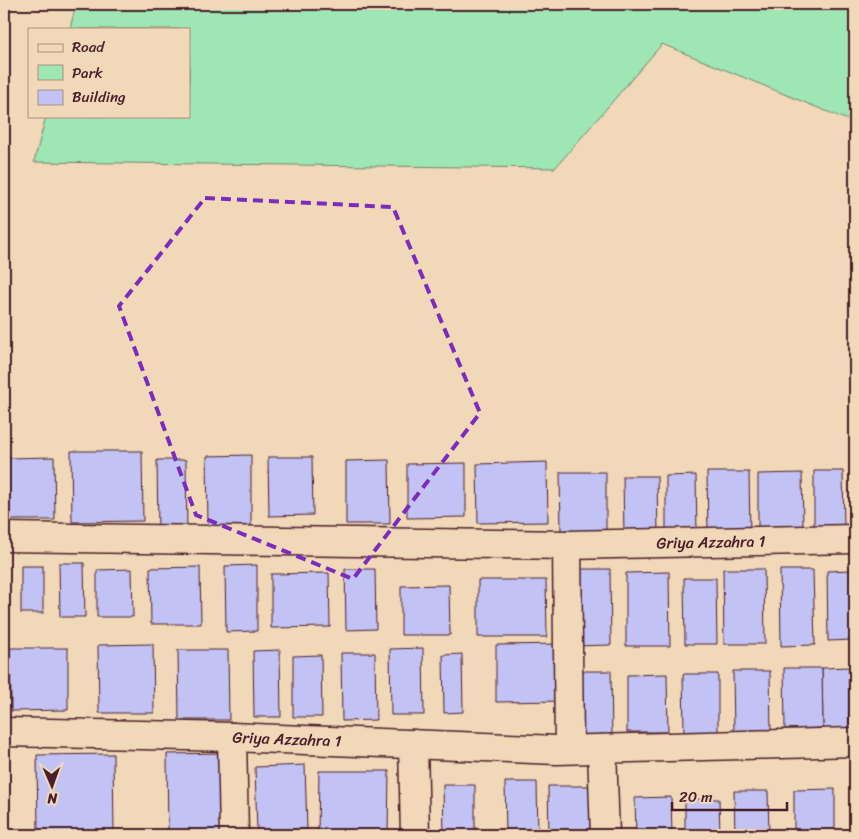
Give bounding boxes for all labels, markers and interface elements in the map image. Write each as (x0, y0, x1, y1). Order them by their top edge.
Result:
legend (28, 28, 190, 118)
text: Road (72, 34, 105, 60)
text: Park (72, 60, 103, 86)
text: Building (72, 84, 126, 110)
street label: Griya Azzahra 1 (656, 527, 766, 557)
street label: Griya Azzahra 1 (232, 723, 342, 755)
north arrow (28, 762, 78, 812)
scale bar (672, 779, 786, 811)
text: 20 m (679, 784, 713, 810)
text: N (47, 786, 59, 811)

